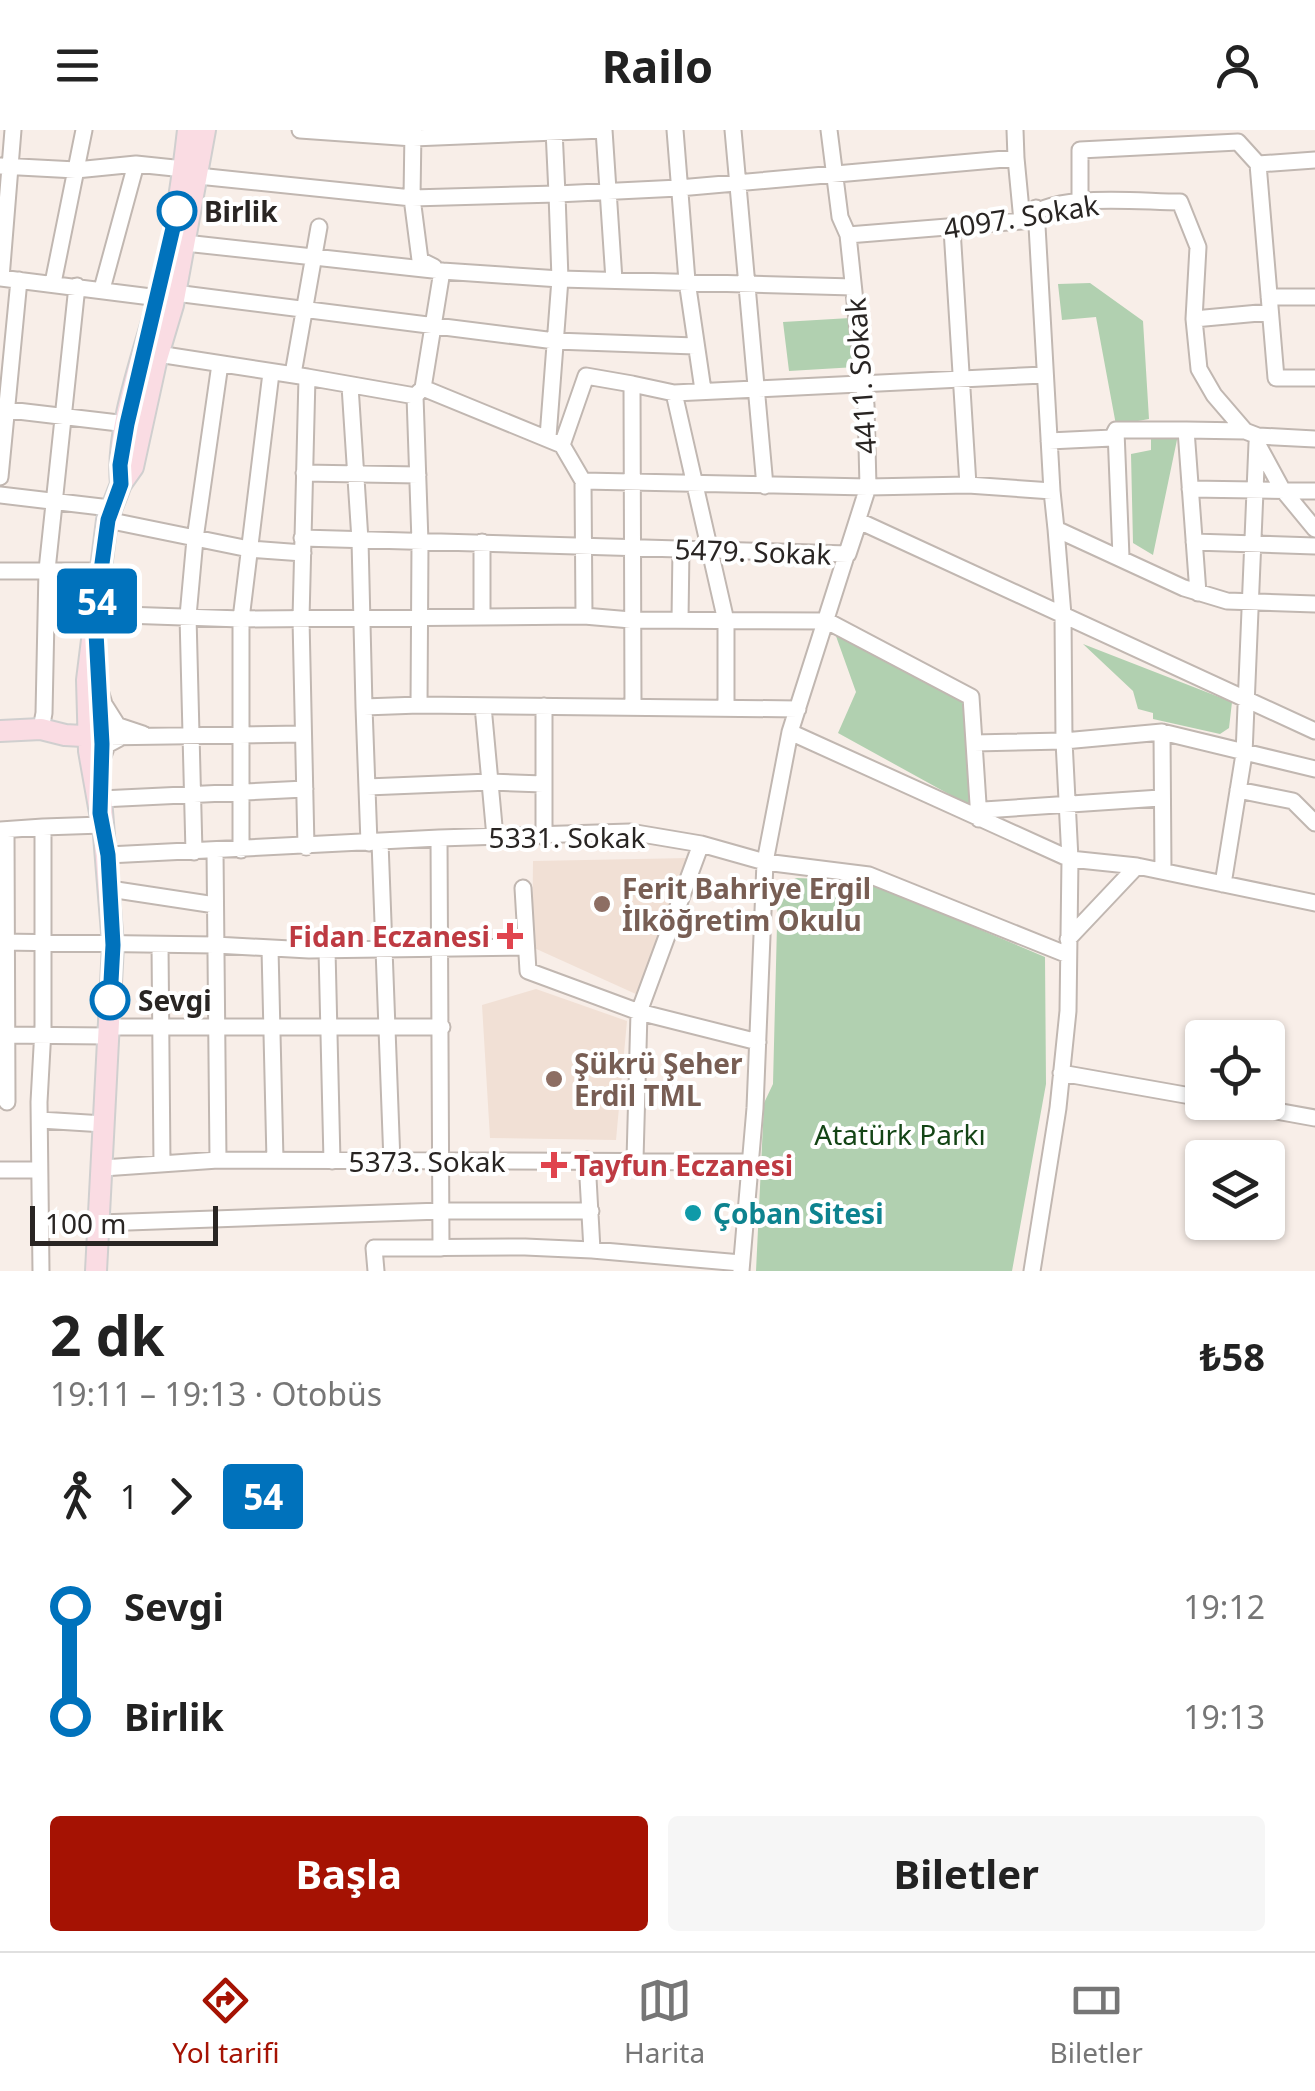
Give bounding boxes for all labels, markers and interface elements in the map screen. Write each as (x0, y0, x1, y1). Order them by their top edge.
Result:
text: Railo (602, 35, 713, 96)
icon: menu (50, 38, 105, 93)
icon: person (1210, 38, 1265, 93)
street label: 4097. Sokak (941, 185, 1101, 247)
marker: Birlik (158, 192, 196, 230)
place label: Birlik (204, 192, 278, 230)
street label: 4411. Sokak (836, 296, 884, 456)
street label: 5479. Sokak (674, 529, 832, 573)
line badge: 54 (52, 568, 142, 634)
text: 54 (77, 578, 117, 625)
street label: 5331. Sokak (489, 818, 645, 856)
place label: Ferit Bahriye Ergil İlköğretim Okulu (622, 869, 871, 939)
marker: Ferit Bahriye Ergil İlköğretim Okulu (591, 893, 613, 915)
place label: Fidan Eczanesi (288, 917, 490, 955)
marker: Fidan Eczanesi (499, 925, 521, 947)
marker: Sevgi (91, 981, 129, 1019)
place label: Sevgi (138, 981, 212, 1019)
map controls (1185, 1020, 1285, 1240)
button: locate (1185, 1020, 1285, 1120)
place label: Şükrü Şeher Erdil TML (574, 1044, 743, 1114)
marker: Şükrü Şeher Erdil TML (543, 1068, 565, 1090)
park label: Atatürk Parkı (814, 1115, 986, 1153)
button: layers (1185, 1140, 1285, 1240)
street label: 5373. Sokak (349, 1142, 505, 1180)
place label: Tayfun Eczanesi (574, 1146, 793, 1184)
marker: Tayfun Eczanesi (543, 1154, 565, 1176)
place label: Çoban Sitesi (713, 1194, 884, 1232)
scale bar (30, 1201, 218, 1246)
marker: Çoban Sitesi (682, 1202, 704, 1224)
text: 100 m (45, 1204, 127, 1242)
text: 2 dk (50, 1297, 165, 1372)
text: ₺58 (1200, 1330, 1265, 1382)
text: 19:11 – 19:13 · Otobüs (50, 1372, 382, 1415)
icon: walk (50, 1469, 105, 1524)
icon: forward (153, 1469, 208, 1524)
text: 54 (243, 1473, 283, 1520)
text: 1 (120, 1475, 138, 1518)
text: Sevgi (124, 1580, 224, 1632)
text: 19:12 (1183, 1585, 1265, 1628)
text: Birlik (124, 1690, 224, 1742)
text: 19:13 (1183, 1695, 1265, 1738)
button: Başla (50, 1816, 648, 1931)
button: Biletler (668, 1816, 1265, 1931)
tab: Yol tarifi (172, 1973, 280, 2071)
tab: Harita (624, 1973, 705, 2071)
tab: Biletler (1050, 1973, 1143, 2071)

